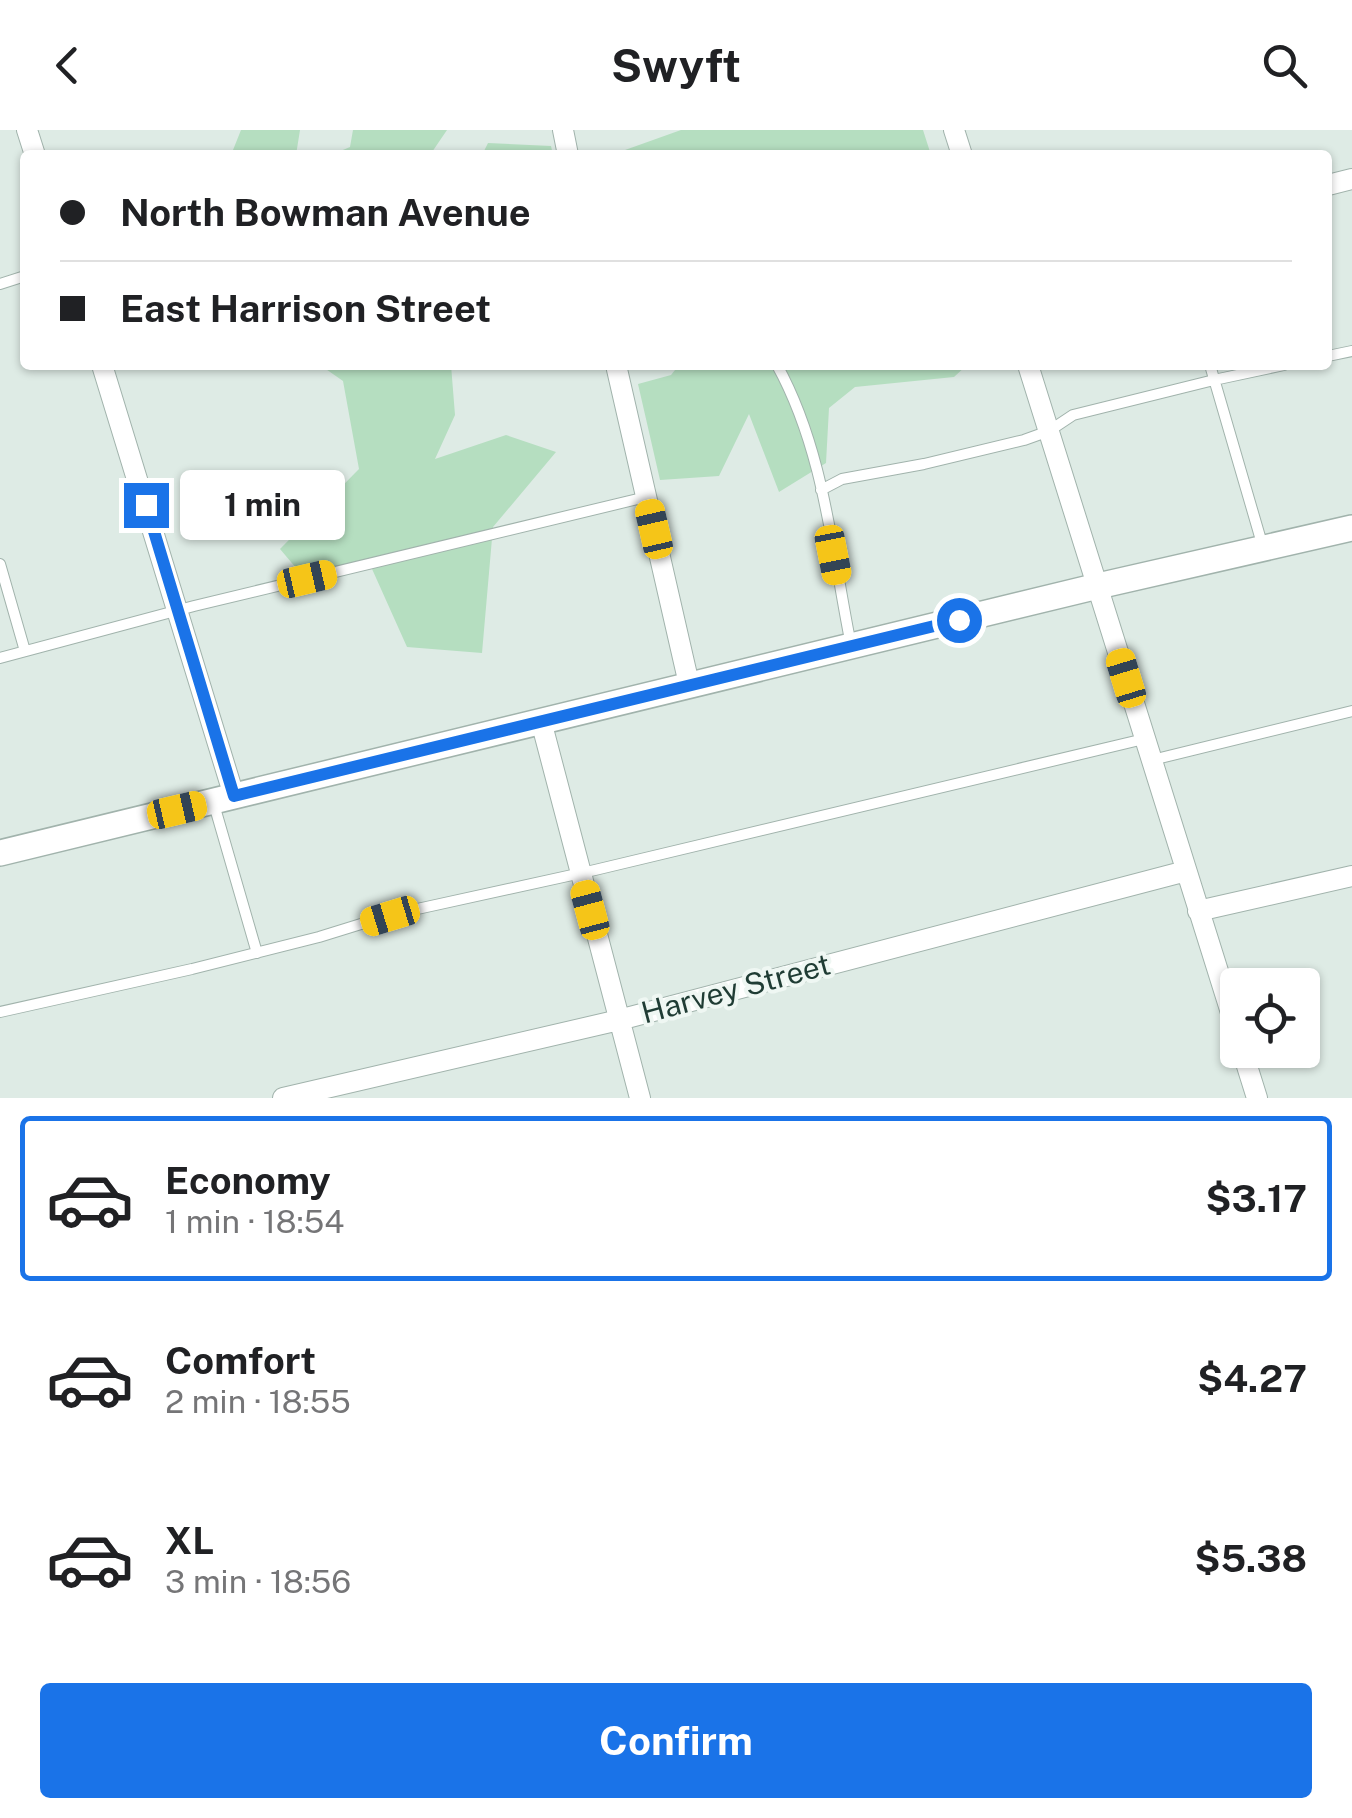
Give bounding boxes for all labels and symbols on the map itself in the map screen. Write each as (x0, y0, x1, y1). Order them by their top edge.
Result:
callout: 1 min (181, 470, 346, 540)
route end (124, 483, 169, 528)
car (633, 496, 675, 562)
car (813, 523, 853, 587)
car (274, 558, 340, 600)
route start (937, 598, 982, 643)
car (1103, 645, 1149, 711)
car (144, 789, 210, 831)
car (568, 877, 612, 943)
car (357, 893, 423, 939)
street label: Harvey Street (637, 946, 834, 1031)

